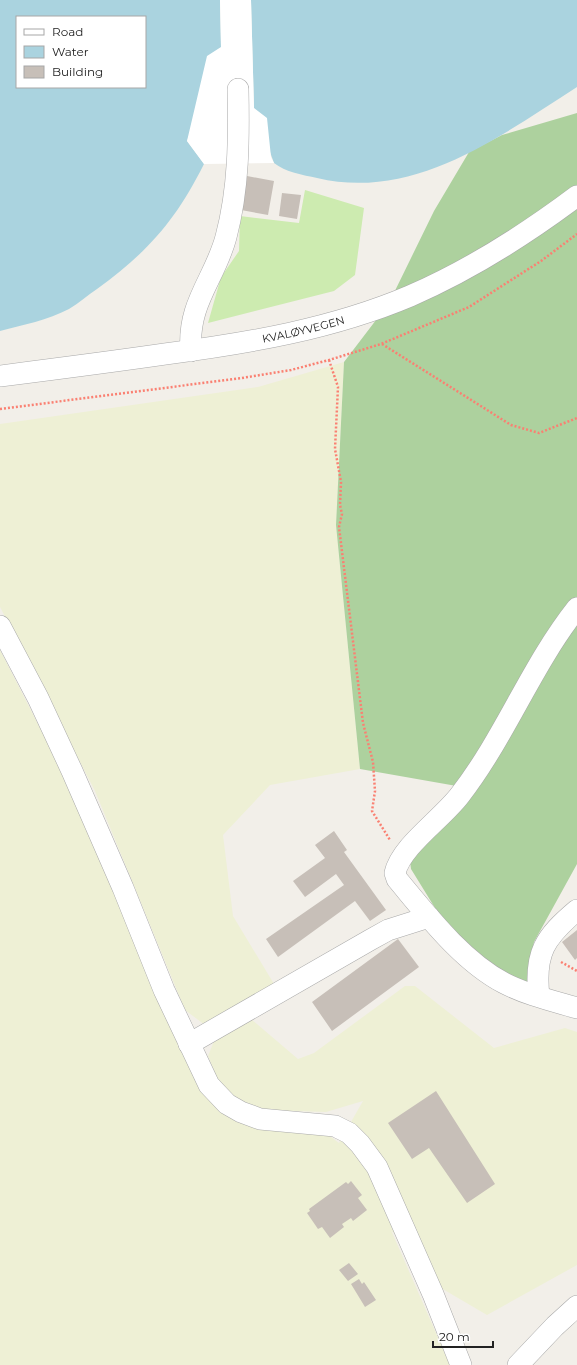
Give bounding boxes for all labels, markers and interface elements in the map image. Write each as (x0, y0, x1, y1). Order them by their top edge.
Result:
legend (16, 16, 146, 88)
text: Road (52, 24, 83, 39)
text: Water (52, 44, 89, 59)
text: Building (52, 64, 103, 79)
street label: KVALØYVEGEN (261, 313, 346, 346)
scale bar (433, 1323, 493, 1349)
text: 20 m (439, 1329, 470, 1344)

